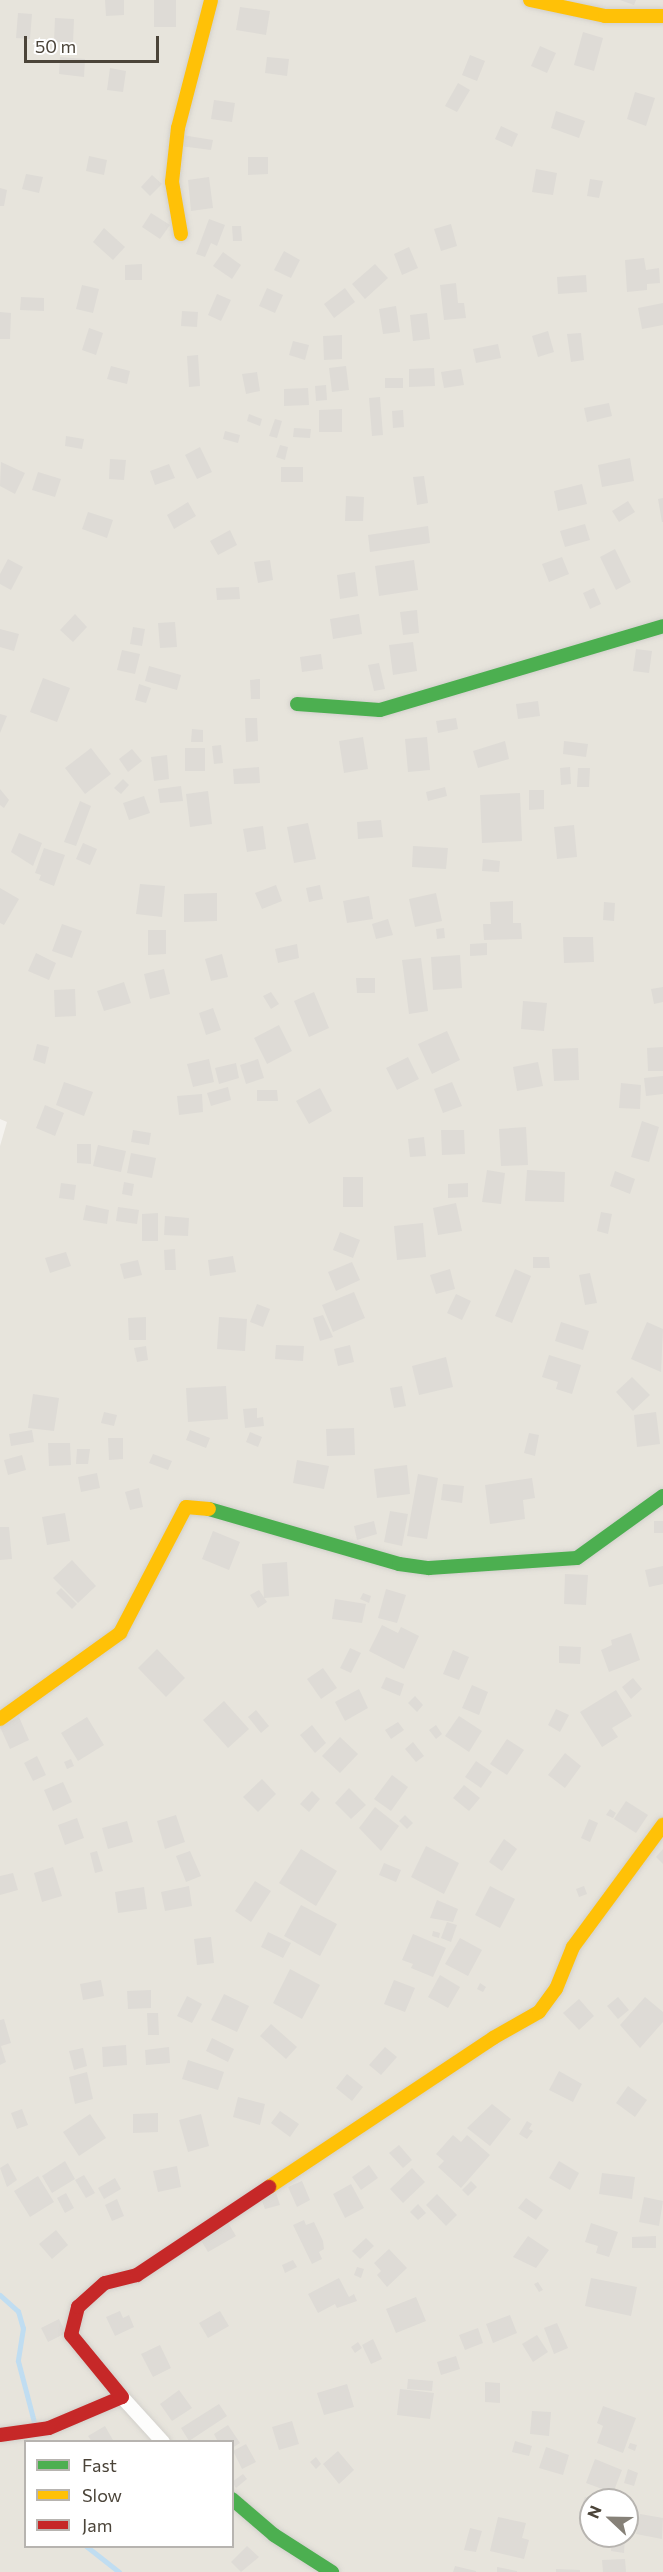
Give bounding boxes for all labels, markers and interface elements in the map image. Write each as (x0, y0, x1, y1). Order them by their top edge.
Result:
scale bar (27, 24, 162, 62)
text: 50 m (35, 35, 76, 57)
legend (24, 2440, 234, 2548)
text: Fast (82, 2454, 117, 2476)
text: Slow (82, 2484, 122, 2506)
north arrow (579, 2488, 639, 2548)
text: N (583, 2503, 605, 2521)
text: Jam (82, 2514, 112, 2536)

